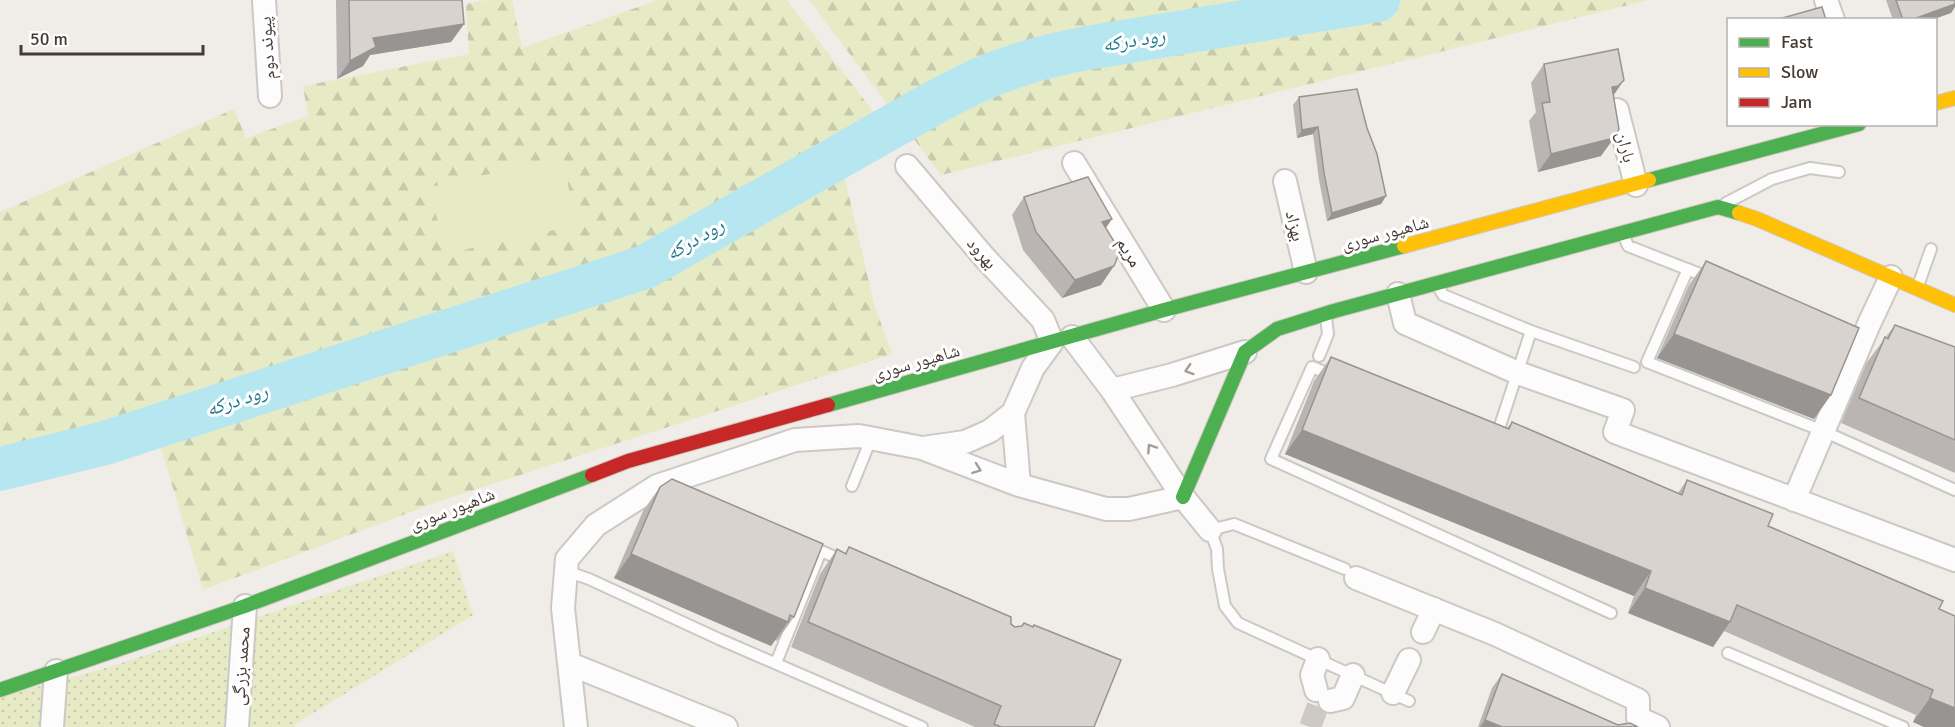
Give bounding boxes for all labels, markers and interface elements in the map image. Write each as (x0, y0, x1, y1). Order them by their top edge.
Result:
street label: پیوند دوم (254, 16, 281, 80)
scale bar (21, 18, 202, 56)
legend (1727, 18, 1937, 126)
water label: رود درکه (1101, 23, 1167, 57)
text: 50 m (30, 28, 68, 50)
text: Fast (1781, 31, 1813, 53)
text: Slow (1781, 61, 1818, 83)
text: Jam (1781, 91, 1812, 113)
street label: باران (1612, 129, 1640, 165)
street label: بهزاد (1281, 208, 1309, 244)
street label: شاهپور سوری (1339, 211, 1431, 255)
water label: رود درکه (661, 212, 729, 266)
street label: بهرود (962, 233, 1002, 273)
street label: مریم (1111, 233, 1146, 272)
street label: شاهپور سوری (870, 339, 962, 385)
one-way arrow (1184, 363, 1195, 375)
water label: رود درکه (203, 378, 271, 422)
one-way arrow (1146, 444, 1158, 454)
one-way arrow (971, 461, 982, 474)
street label: شاهپور سوری (406, 483, 498, 535)
street label: محمد بزرگی (227, 626, 255, 706)

